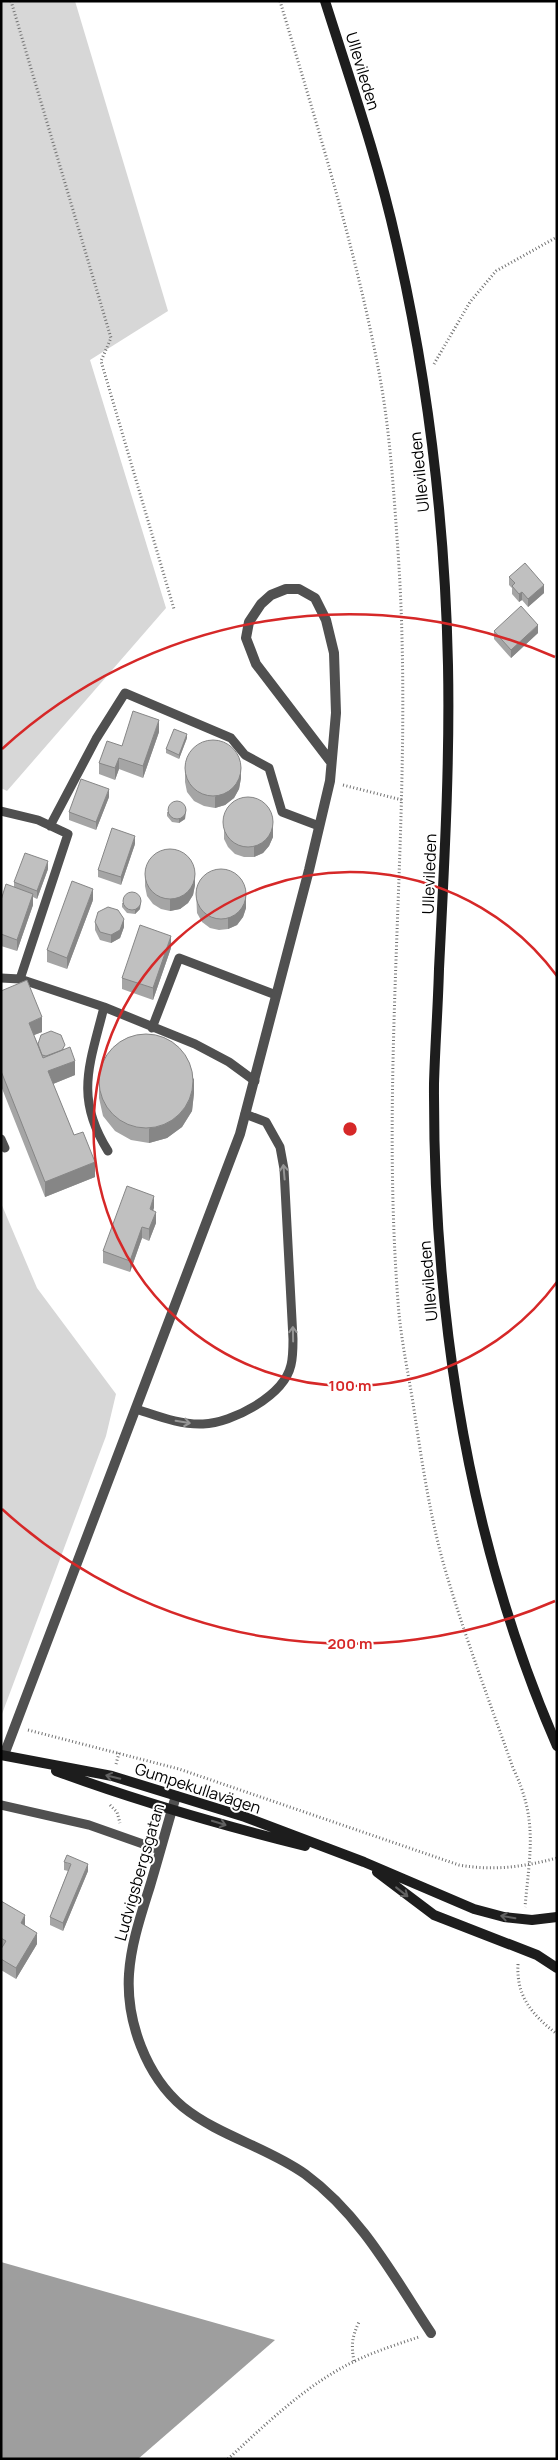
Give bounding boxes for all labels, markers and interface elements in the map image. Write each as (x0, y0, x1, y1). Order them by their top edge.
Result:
street label: Ullevileden (341, 29, 385, 113)
street label: Ullevileden (404, 431, 434, 513)
street label: Ullevileden (417, 833, 441, 915)
centre of rings (341, 1120, 359, 1138)
one-way arrow (279, 1165, 289, 1181)
street label: Ullevileden (414, 1240, 442, 1322)
one-way arrow (288, 1327, 298, 1343)
text: 100 m (329, 1375, 371, 1396)
one-way arrow (175, 1418, 191, 1428)
text: 200 m (327, 1633, 373, 1654)
street label: Gumpekullavägen (132, 1757, 264, 1819)
one-way arrow (105, 1772, 121, 1781)
street label: Ludvigsbergsgatan (109, 1801, 169, 1943)
one-way arrow (211, 1819, 226, 1828)
one-way arrow (395, 1887, 409, 1897)
one-way arrow (501, 1912, 517, 1922)

